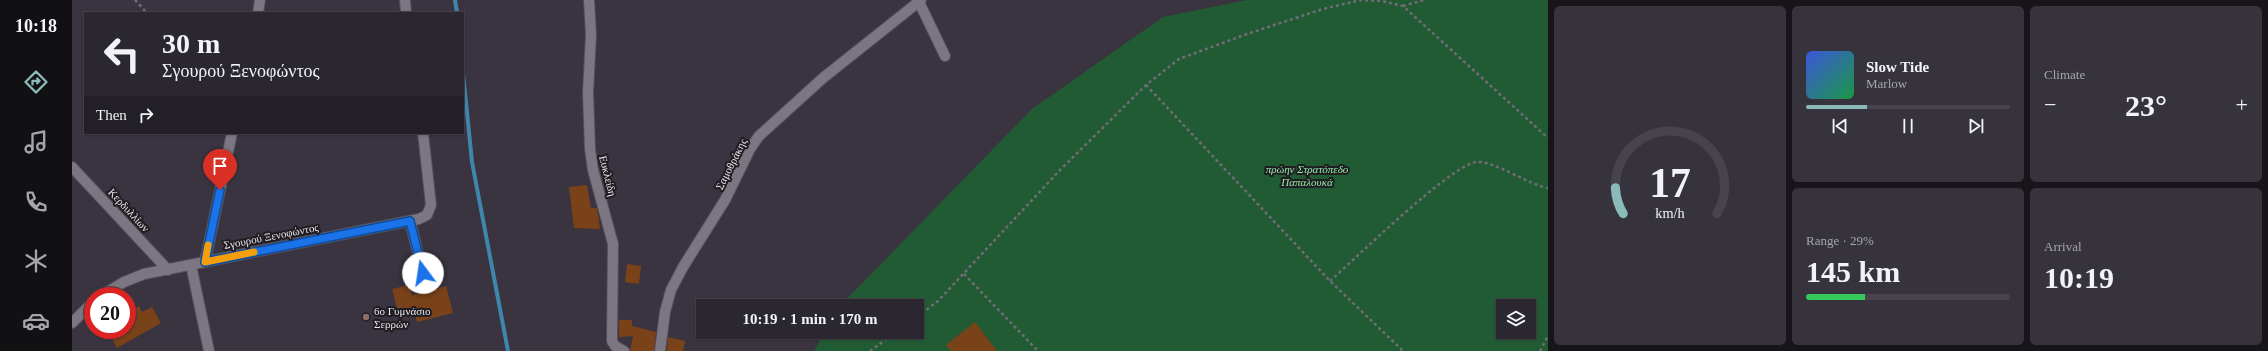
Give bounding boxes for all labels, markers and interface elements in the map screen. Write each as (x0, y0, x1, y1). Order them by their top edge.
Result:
text: 10:18 (15, 16, 57, 36)
icon: left (96, 28, 148, 80)
text: 30 m (162, 28, 220, 59)
text: Slow Tide (1866, 59, 1929, 75)
text: Σγουρού Ξενοφώντος (162, 61, 320, 81)
text: Climate (2044, 67, 2085, 82)
icon: directions (22, 68, 50, 96)
text: Marlow (1866, 76, 1907, 91)
text: 23° (2125, 89, 2167, 122)
text: − (2044, 92, 2056, 117)
text: + (2236, 92, 2248, 117)
icon: right (135, 104, 157, 126)
text: Then (96, 107, 127, 123)
icon: previous (1829, 115, 1851, 137)
icon: pause (1897, 115, 1919, 137)
icon: next (1965, 115, 1987, 137)
icon: music (22, 128, 50, 156)
street label: Σαμοθράκης (713, 136, 749, 192)
pin (203, 149, 237, 190)
street label: Ευκλείδη (597, 154, 619, 198)
icon: arrive (209, 155, 231, 177)
text: 17 (1649, 159, 1691, 205)
park label: πρώην Στρατόπεδο Παπαλουκά (1266, 163, 1349, 188)
street label: Κερδυλλίων (106, 186, 152, 234)
icon: phone (22, 188, 50, 216)
text: km/h (1655, 204, 1685, 220)
street label: Σγουρού Ξενοφώντος (223, 221, 320, 251)
text: Range · 29% (1806, 233, 1874, 248)
text: Arrival (2044, 239, 2082, 254)
icon: climate (22, 247, 50, 275)
position arrow (402, 252, 444, 294)
text: 145 km (1806, 255, 1900, 288)
text: 10:19 (2044, 261, 2114, 294)
speed limit sign: 20 (84, 287, 136, 339)
map controls (1496, 299, 1536, 339)
button: layers (1496, 299, 1536, 339)
place label: 6ο Γυμνάσιο Σερρών (374, 305, 431, 330)
icon: car (22, 307, 50, 335)
text: 10:19 · 1 min · 170 m (743, 311, 878, 327)
marker: 6ο Γυμνάσιο Σερρών (361, 312, 371, 322)

